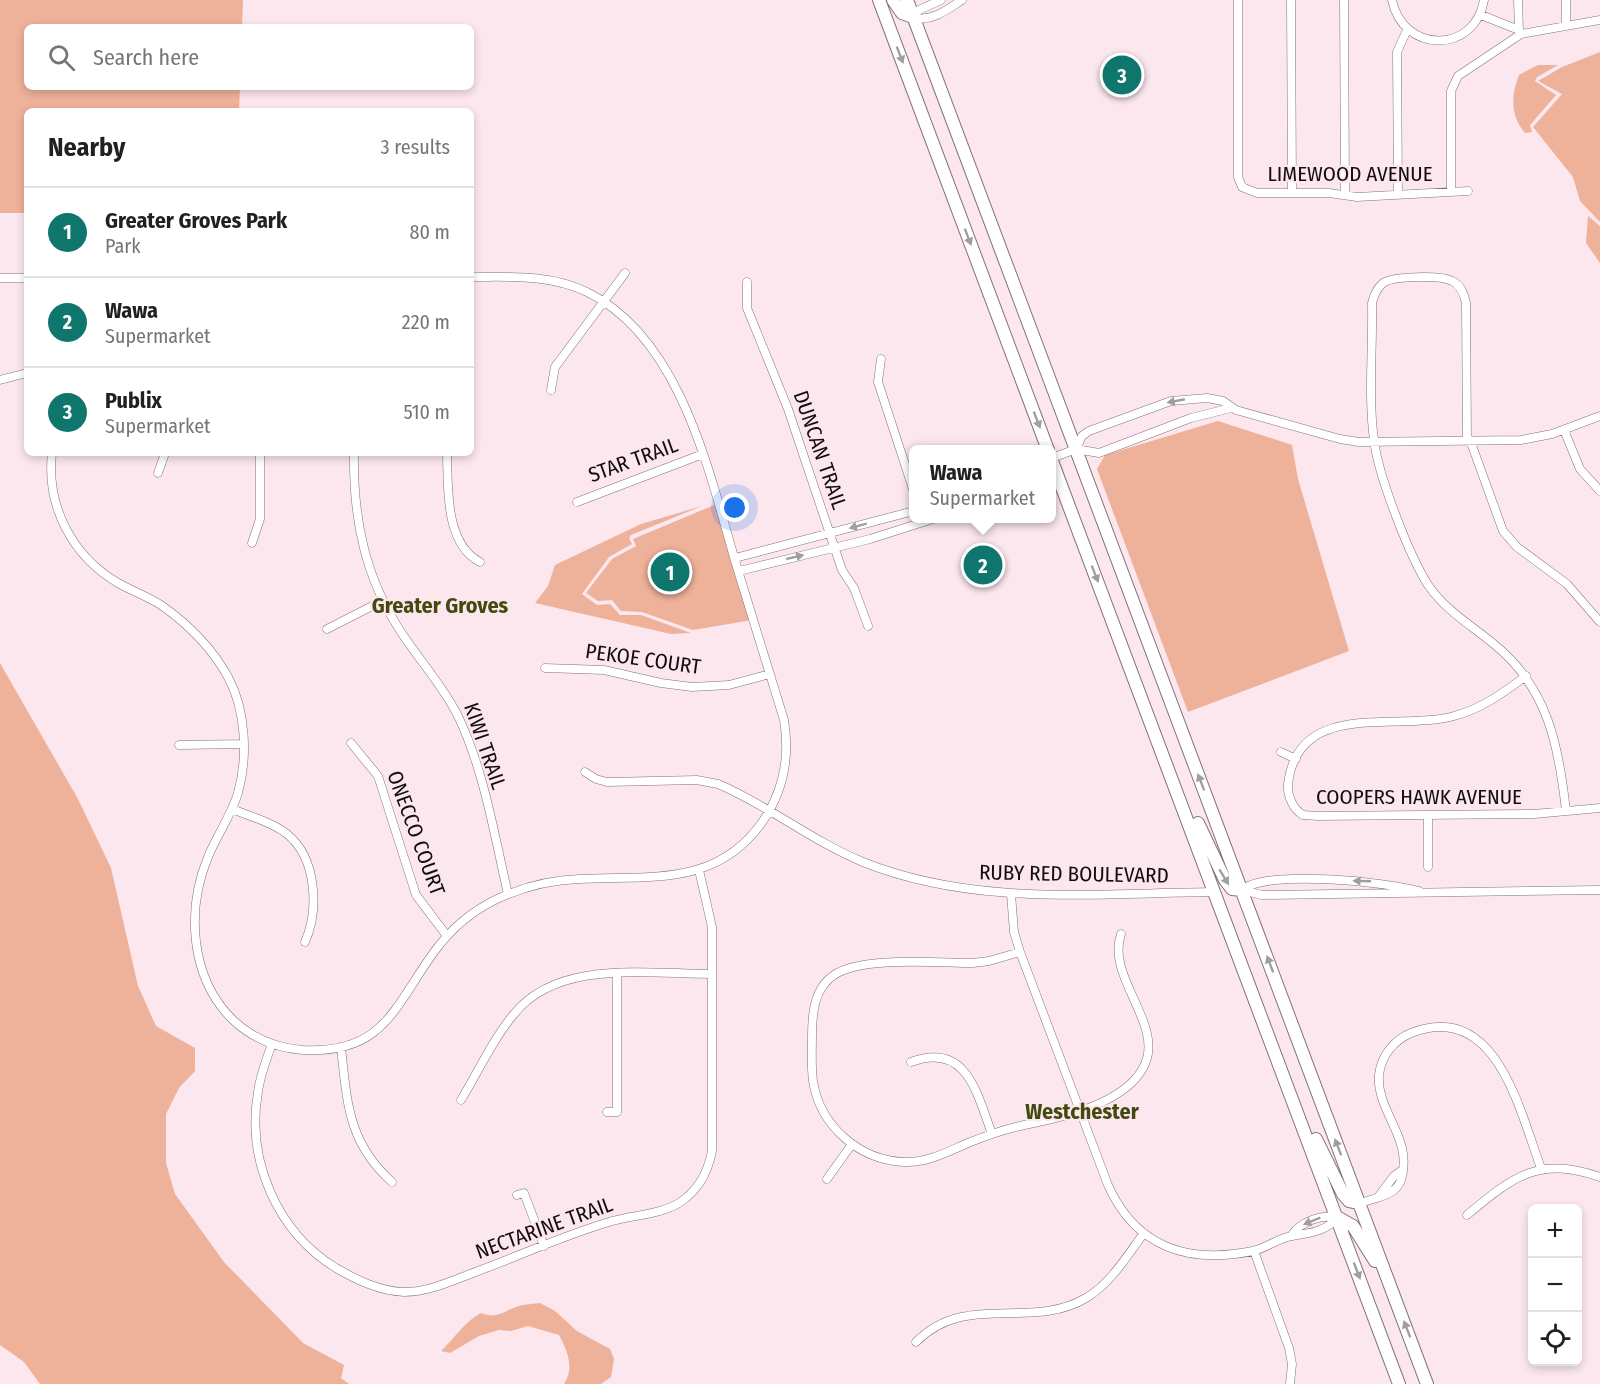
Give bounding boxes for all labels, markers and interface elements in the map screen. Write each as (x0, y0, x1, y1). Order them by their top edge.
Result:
search box (24, 24, 474, 90)
icon: search (45, 41, 78, 74)
text: Search here (93, 44, 199, 71)
one-way arrow (895, 46, 905, 64)
pin: 3 (1102, 52, 1142, 98)
text: Nearby (48, 132, 125, 163)
text: 3 results (381, 135, 450, 159)
street label: LIMEWOOD AVENUE (1267, 161, 1433, 187)
text: Greater Groves Park (105, 207, 287, 234)
text: 1 (63, 220, 72, 244)
text: 80 m (410, 220, 450, 244)
one-way arrow (963, 229, 973, 247)
text: Park (105, 234, 141, 258)
text: Wawa (105, 297, 158, 324)
text: 2 (63, 310, 72, 334)
text: 220 m (402, 310, 450, 334)
text: Supermarket (105, 324, 211, 348)
text: Publix (105, 387, 162, 414)
street label: DUNCAN TRAIL (788, 387, 853, 513)
one-way arrow (1166, 396, 1185, 405)
text: 3 (63, 400, 72, 424)
text: 510 m (404, 400, 450, 424)
one-way arrow (1032, 411, 1042, 429)
text: Supermarket (105, 414, 211, 438)
street label: STAR TRAIL (585, 432, 682, 488)
popup (909, 445, 1056, 523)
text: Wawa (930, 459, 983, 486)
text: Supermarket (930, 486, 1035, 510)
your location (720, 493, 749, 522)
one-way arrow (849, 522, 867, 532)
pin: 2 (964, 542, 1002, 588)
pin: 1 (650, 550, 690, 594)
one-way arrow (786, 551, 805, 561)
one-way arrow (1090, 566, 1100, 584)
district label: Greater Groves (372, 592, 509, 619)
street label: PEKOE COURT (584, 638, 703, 680)
street label: KIWI TRAIL (458, 699, 512, 793)
street label: ONECCO COURT (381, 767, 451, 899)
one-way arrow (1196, 772, 1206, 790)
street label: COOPERS HAWK AVENUE (1316, 784, 1522, 810)
street label: RUBY RED BOULEVARD (979, 859, 1169, 889)
one-way arrow (1218, 869, 1229, 885)
one-way arrow (1352, 876, 1371, 885)
one-way arrow (1264, 955, 1274, 973)
district label: Westchester (1025, 1098, 1140, 1125)
one-way arrow (1333, 1138, 1343, 1156)
street label: NECTARINE TRAIL (472, 1191, 617, 1265)
map controls (1528, 1204, 1582, 1366)
button: + (1528, 1204, 1582, 1258)
one-way arrow (1302, 1216, 1320, 1226)
button: − (1528, 1258, 1582, 1312)
one-way arrow (1353, 1262, 1362, 1280)
button: locate (1528, 1312, 1582, 1366)
one-way arrow (1401, 1320, 1411, 1338)

